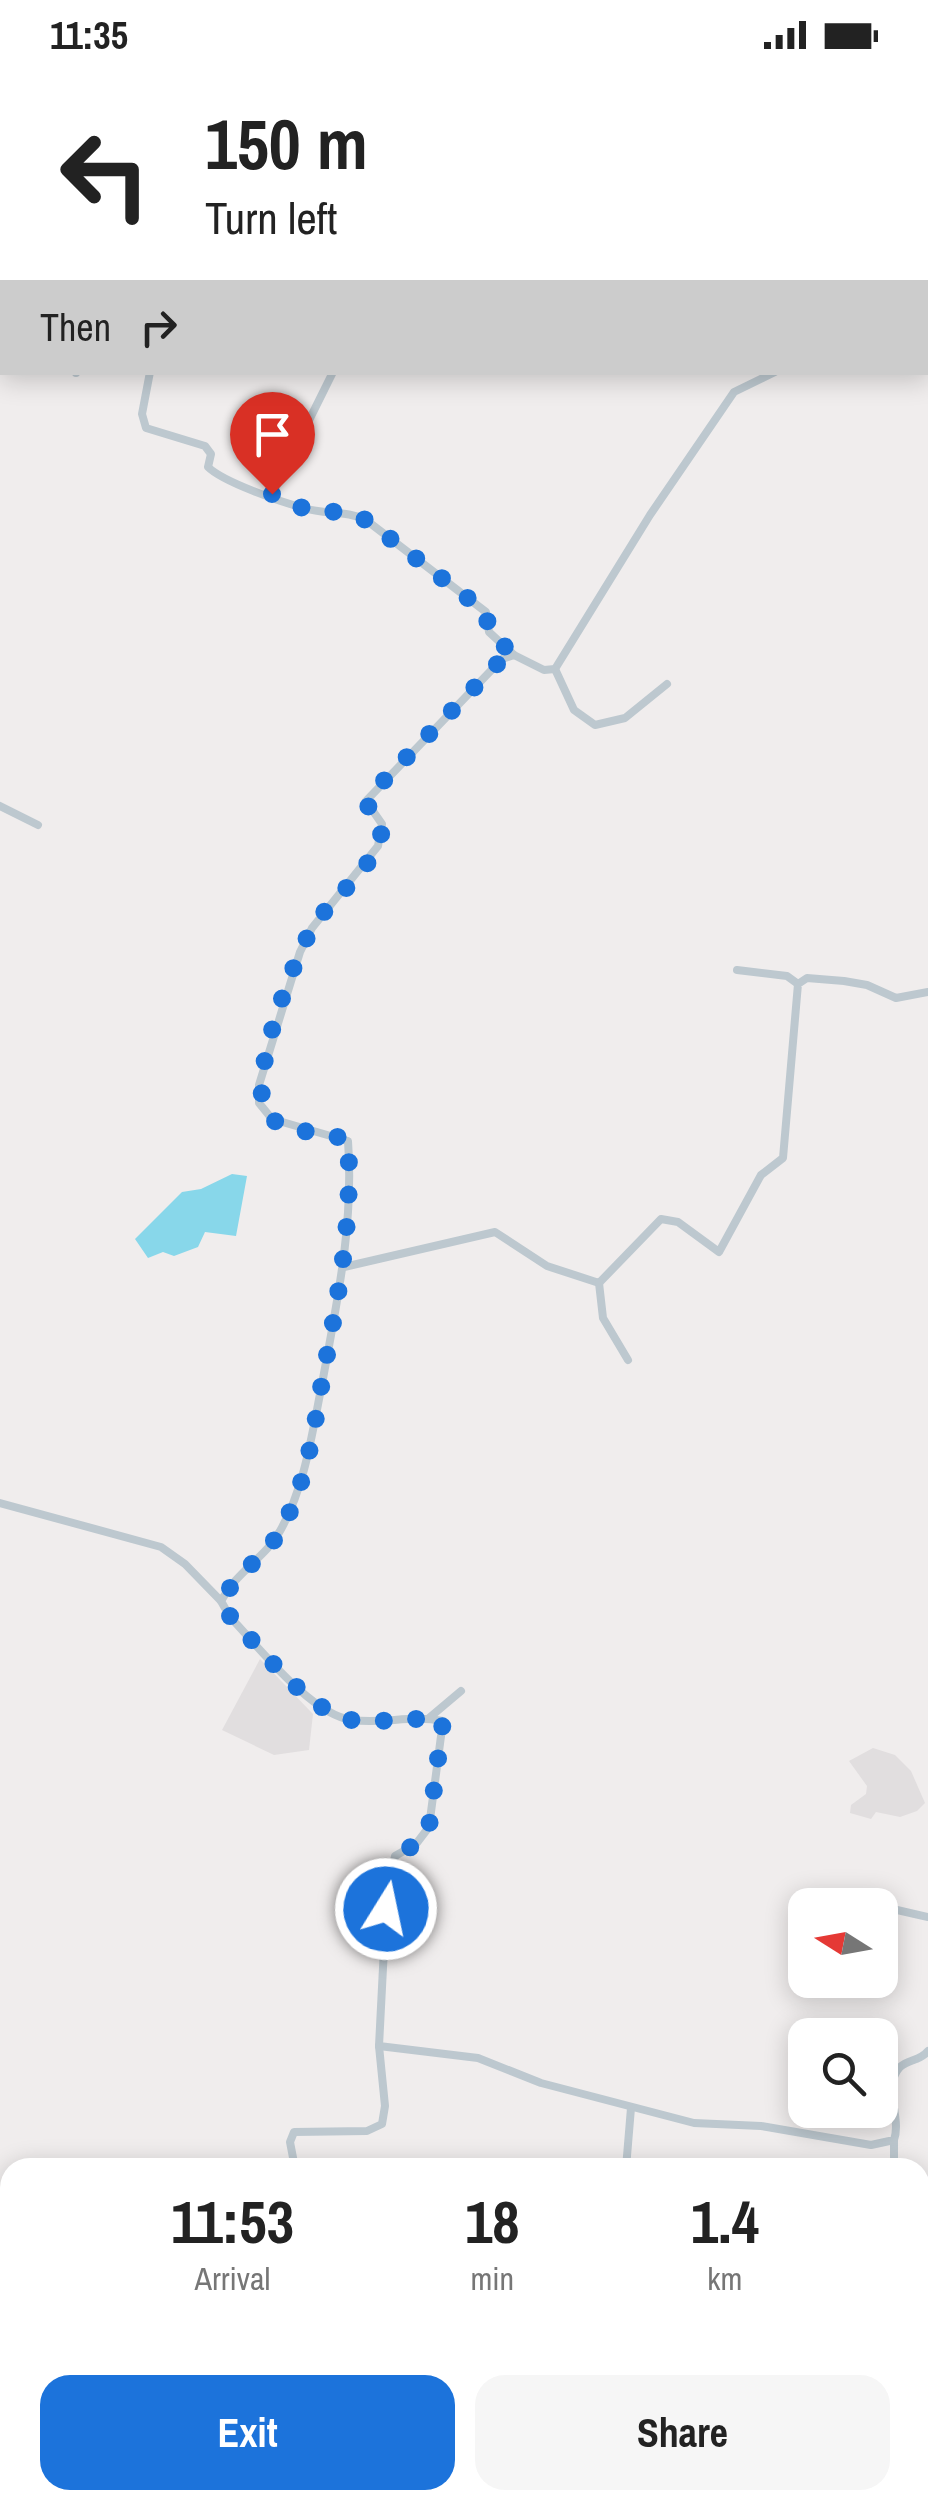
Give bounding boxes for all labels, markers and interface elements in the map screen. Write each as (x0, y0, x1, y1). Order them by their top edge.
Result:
text: 11:35 (50, 10, 128, 61)
text: 150 m (205, 97, 368, 191)
icon: left (40, 110, 170, 240)
text: Turn left (205, 187, 337, 248)
icon: right (131, 300, 186, 355)
text: Then (40, 302, 111, 353)
pin (230, 392, 315, 495)
icon: arrive (245, 407, 300, 462)
position arrow (334, 1857, 438, 1961)
north arrow (788, 1888, 898, 1998)
map controls (788, 1888, 898, 2128)
button: search (788, 2018, 898, 2128)
text: 11:53 (171, 2181, 294, 2262)
text: 18 (465, 2181, 520, 2262)
text: 1.4 (691, 2181, 759, 2262)
text: Arrival (195, 2257, 270, 2300)
text: min (470, 2257, 514, 2300)
text: km (707, 2257, 742, 2300)
button: Exit (40, 2375, 455, 2490)
button: Share (475, 2375, 890, 2490)

